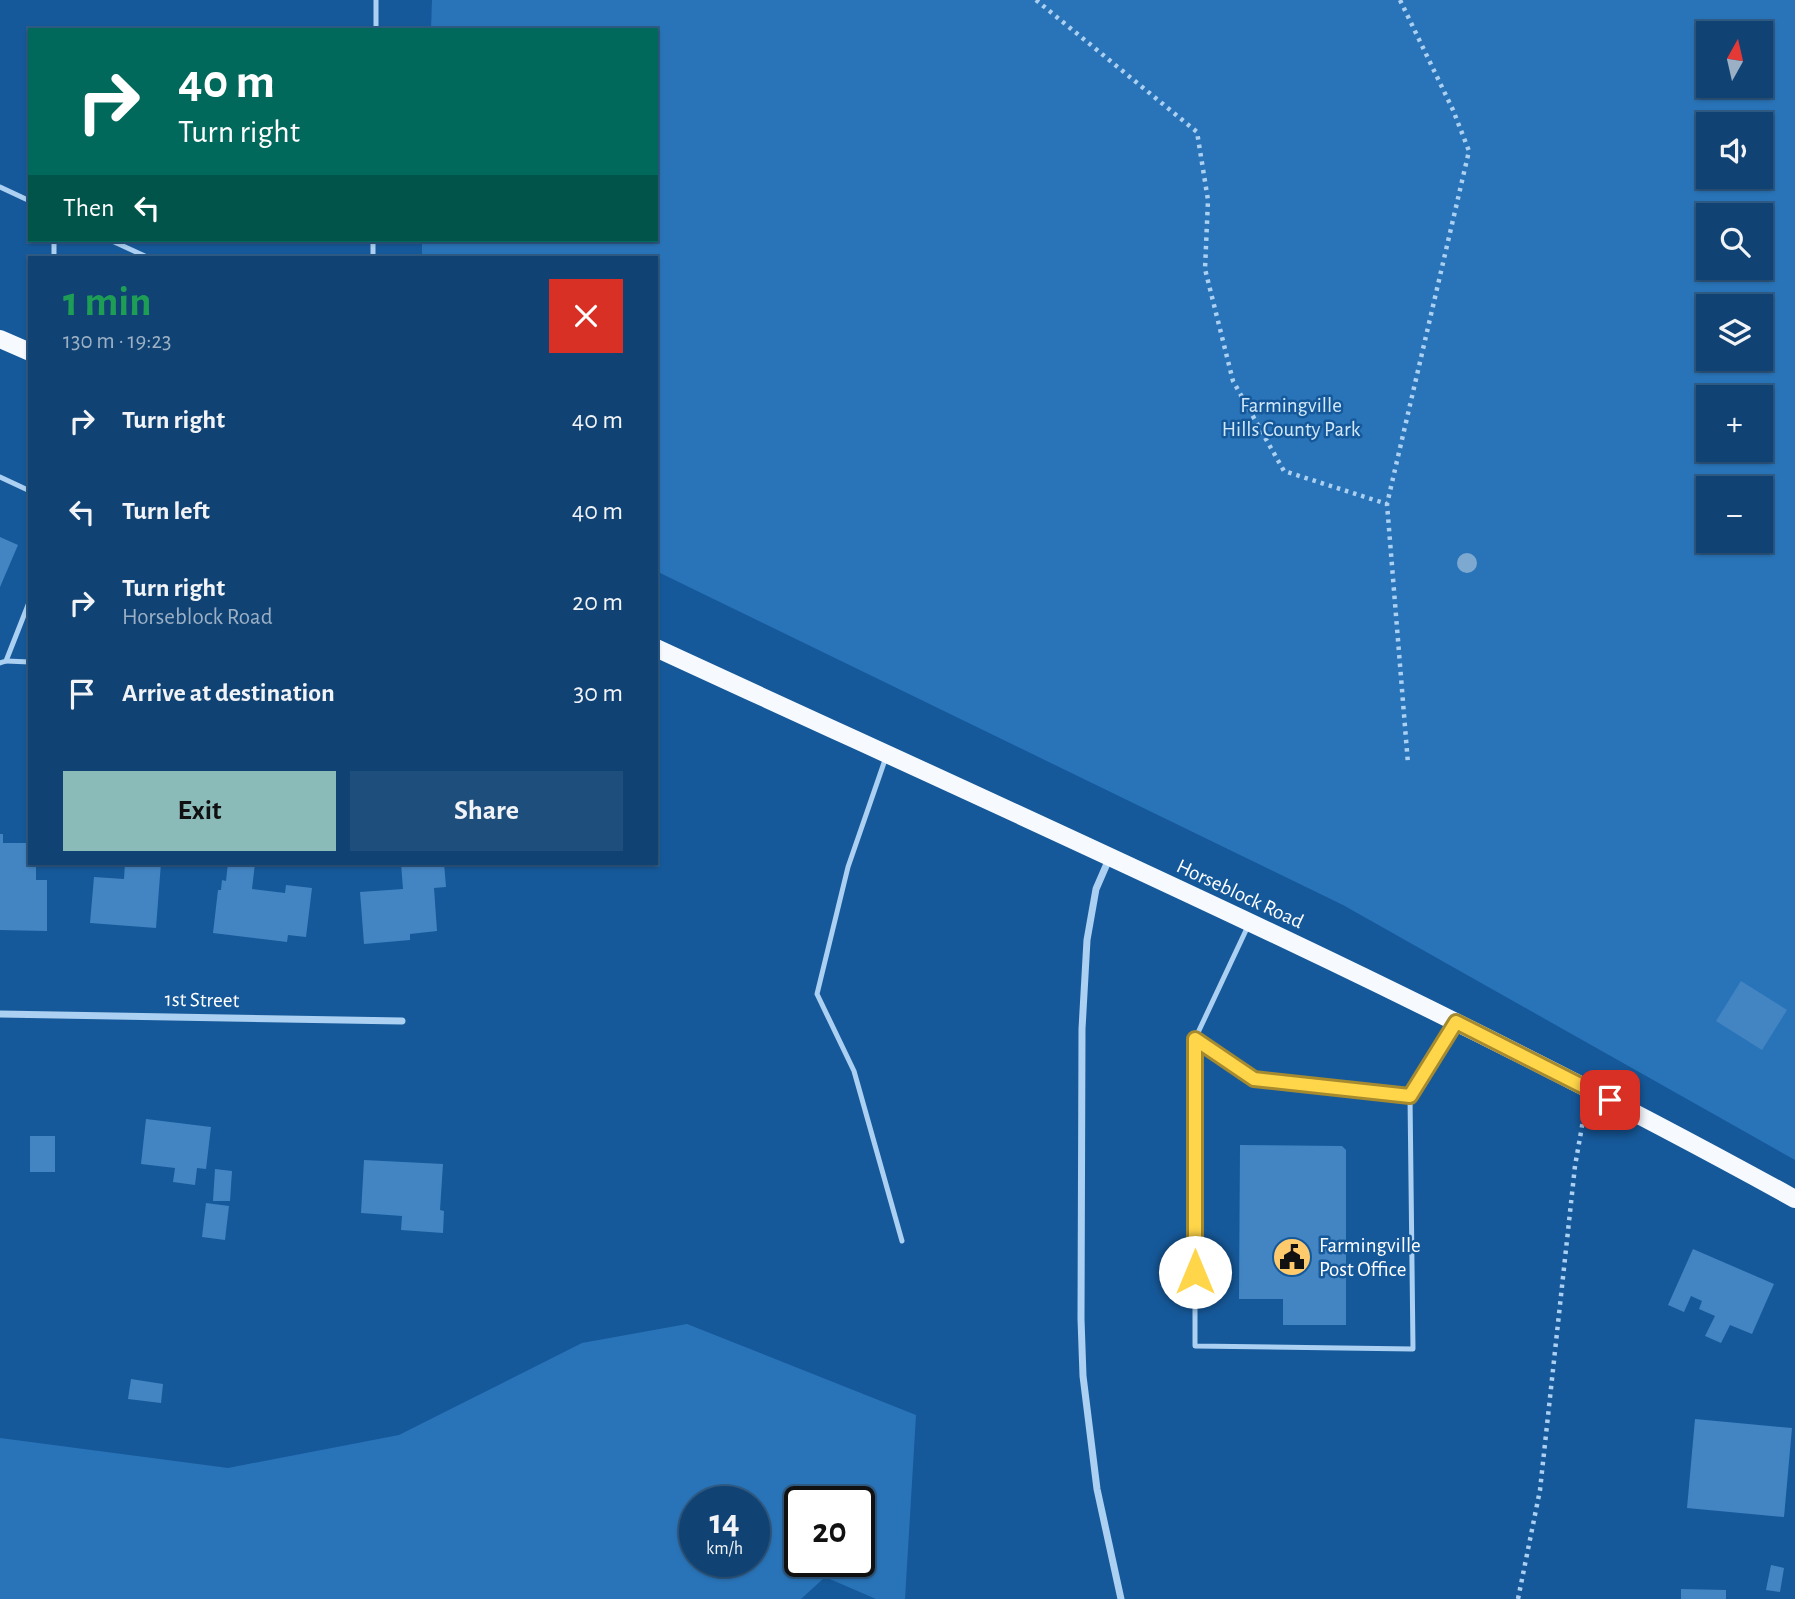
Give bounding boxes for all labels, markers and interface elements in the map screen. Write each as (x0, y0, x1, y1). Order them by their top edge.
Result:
north arrow (1696, 21, 1773, 98)
map controls (1696, 21, 1773, 553)
icon: right (63, 56, 154, 147)
text: 40 m (178, 58, 275, 107)
button: sound (1696, 112, 1773, 189)
text: Turn right (178, 116, 300, 148)
icon: left (128, 189, 166, 227)
text: Then (63, 195, 114, 221)
button: search (1696, 203, 1773, 280)
button: close (549, 279, 623, 353)
text: 1 min (63, 281, 152, 323)
button: layers (1696, 294, 1773, 371)
text: 130 m · 19:23 (63, 330, 172, 353)
button: + (1696, 385, 1773, 462)
park label: Farmingville Hills County Park (1222, 395, 1361, 440)
icon: right (63, 402, 101, 440)
text: Turn right (122, 407, 225, 433)
text: 40 m (572, 407, 623, 433)
button: − (1696, 476, 1773, 553)
icon: left (63, 493, 101, 531)
text: Turn left (122, 498, 210, 524)
text: 40 m (572, 498, 623, 524)
text: Turn right (122, 575, 225, 601)
icon: right (63, 584, 101, 622)
text: 20 m (572, 589, 623, 615)
text: Horseblock Road (122, 606, 273, 629)
icon: arrive (63, 675, 101, 713)
text: Arrive at destination (122, 680, 335, 706)
text: 30 m (573, 680, 623, 706)
button: Exit (63, 771, 336, 851)
button: Share (350, 771, 623, 851)
street label: Horseblock Road (1173, 855, 1307, 933)
street label: 1st Street (165, 989, 240, 1011)
pin (1580, 1070, 1640, 1130)
icon: arrive (1591, 1081, 1629, 1119)
position arrow (1158, 1235, 1232, 1309)
place label: Farmingville Post Office (1319, 1235, 1421, 1280)
public building icon: Farmingville Post Office (1271, 1236, 1313, 1278)
speed limit sign: 20 (784, 1486, 875, 1577)
text: 14 (709, 1505, 740, 1540)
text: km/h (706, 1540, 743, 1558)

